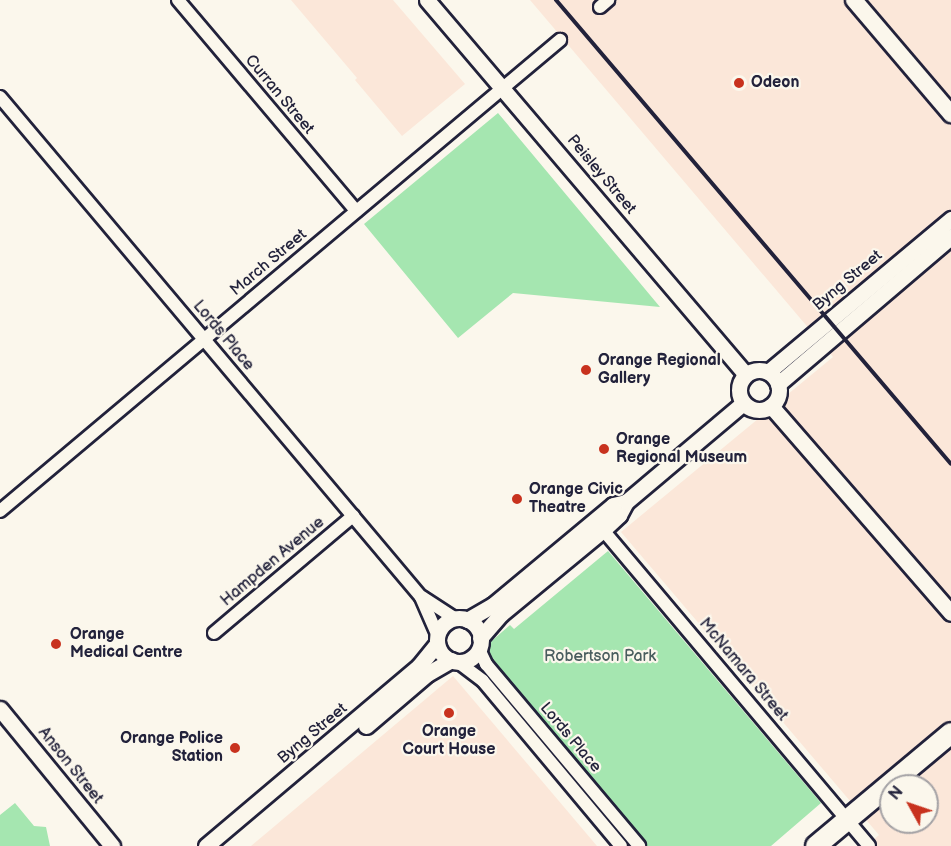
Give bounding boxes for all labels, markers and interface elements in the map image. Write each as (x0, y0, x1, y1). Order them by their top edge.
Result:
street label: Curran Street (240, 51, 318, 139)
place label: Odeon (751, 73, 799, 93)
marker: Odeon (732, 76, 746, 90)
street label: Peisley Street (562, 131, 640, 219)
street label: March Street (227, 225, 311, 301)
street label: Byng Street (809, 246, 887, 316)
street label: Lords Place (188, 297, 258, 375)
place label: Orange Regional Gallery (598, 351, 721, 389)
marker: Orange Regional Gallery (579, 363, 593, 377)
place label: Orange Regional Museum (616, 430, 747, 468)
marker: Orange Regional Museum (597, 442, 611, 456)
place label: Orange Civic Theatre (529, 480, 623, 518)
marker: Orange Civic Theatre (510, 492, 524, 506)
street label: Hampden Avenue (217, 513, 329, 611)
street label: McNamara Street (694, 615, 792, 725)
place label: Orange Medical Centre (70, 625, 183, 663)
marker: Orange Medical Centre (47, 635, 65, 653)
park label: Robertson Park (544, 647, 656, 667)
street label: Byng Street (274, 699, 352, 769)
street label: Lords Place (535, 699, 605, 777)
marker: Orange Court House (442, 706, 456, 720)
place label: Orange Court House (403, 722, 495, 760)
street label: Anson Street (33, 724, 107, 808)
place label: Orange Police Station (120, 729, 223, 767)
marker: Orange Police Station (228, 741, 242, 755)
north arrow (879, 774, 939, 834)
text: N (885, 783, 908, 804)

